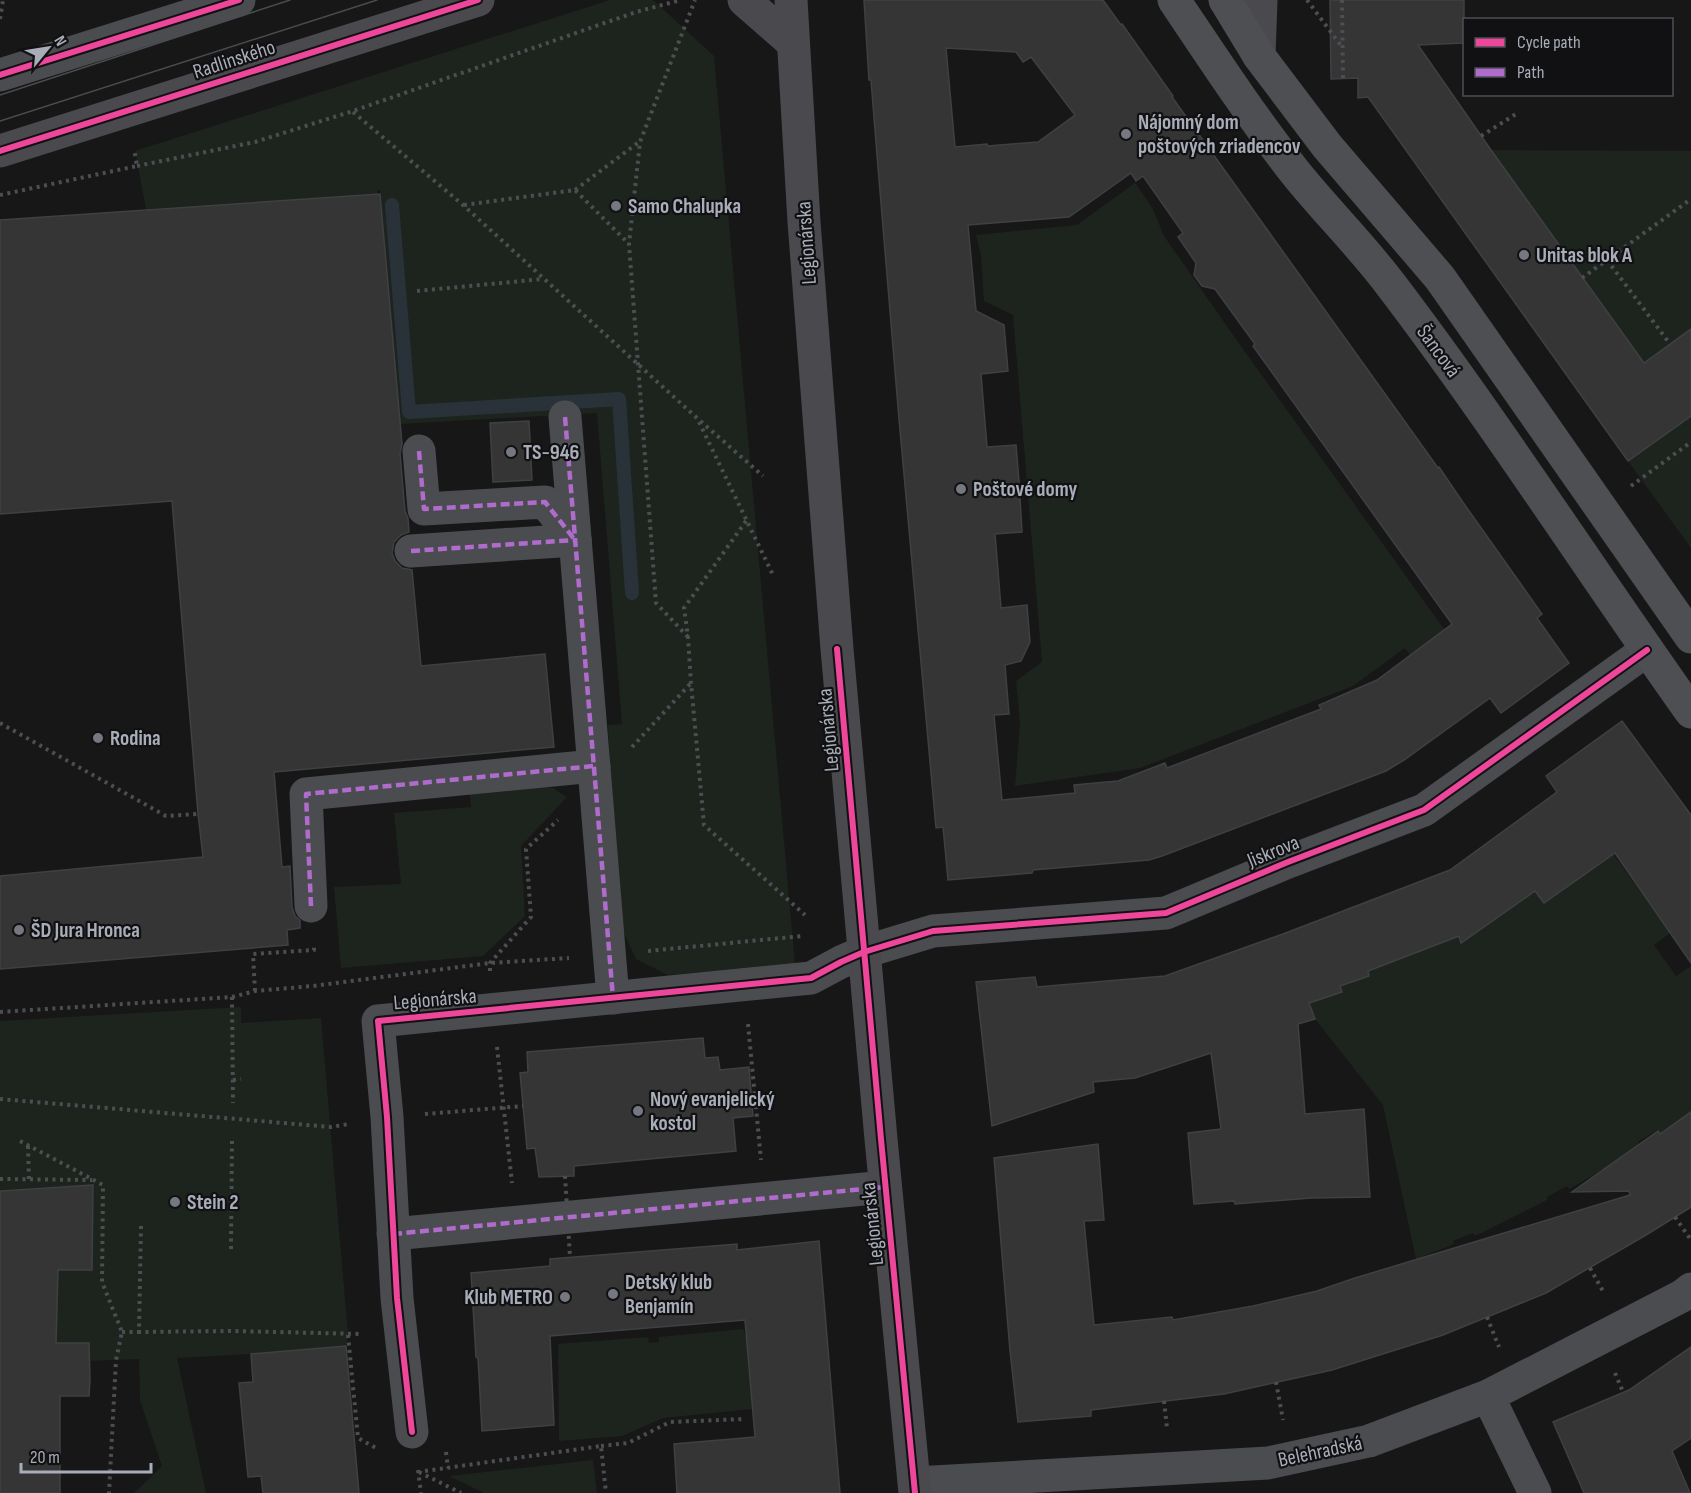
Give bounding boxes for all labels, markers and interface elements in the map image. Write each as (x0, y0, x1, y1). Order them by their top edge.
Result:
north arrow (18, 18, 78, 78)
legend (1463, 18, 1673, 96)
text: Cycle path (1517, 32, 1581, 53)
text: N (49, 33, 70, 50)
street label: Radlinského (190, 34, 278, 84)
text: Path (1517, 62, 1545, 83)
place label: Nájomný dom poštových zriadencov (1138, 110, 1301, 159)
marker: Nájomný dom poštových zriadencov (1119, 127, 1133, 141)
place label: Samo Chalupka (628, 194, 741, 219)
marker: Samo Chalupka (609, 199, 623, 213)
street label: Legionárska (791, 200, 822, 285)
place label: Unitas blok A (1536, 243, 1633, 268)
marker: Unitas blok A (1517, 248, 1531, 262)
street label: Šancová (1411, 320, 1466, 382)
place label: TS-946 (523, 440, 579, 465)
marker: TS-946 (504, 445, 518, 459)
place label: Poštové domy (973, 477, 1078, 502)
marker: Poštové domy (954, 482, 968, 496)
street label: Legionárska (812, 687, 845, 773)
place label: Rodina (110, 726, 161, 751)
marker: Rodina (91, 731, 105, 745)
street label: Jiskrova (1243, 830, 1303, 874)
place label: ŠD Jura Hronca (31, 918, 140, 943)
marker: ŠD Jura Hronca (12, 923, 26, 937)
street label: Legionárska (392, 983, 478, 1016)
place label: Nový evanjelický kostol (650, 1087, 775, 1136)
marker: Nový evanjelický kostol (631, 1104, 645, 1118)
street label: Legionárska (856, 1181, 889, 1267)
place label: Stein 2 (187, 1190, 238, 1215)
marker: Stein 2 (168, 1195, 182, 1209)
place label: Detský klub Benjamín (625, 1270, 712, 1319)
place label: Klub METRO (464, 1285, 553, 1310)
marker: Detský klub Benjamín (606, 1287, 620, 1301)
marker: Klub METRO (558, 1290, 572, 1304)
street label: Belehradská (1276, 1430, 1364, 1473)
scale bar (21, 1436, 152, 1474)
text: 20 m (30, 1447, 60, 1468)

